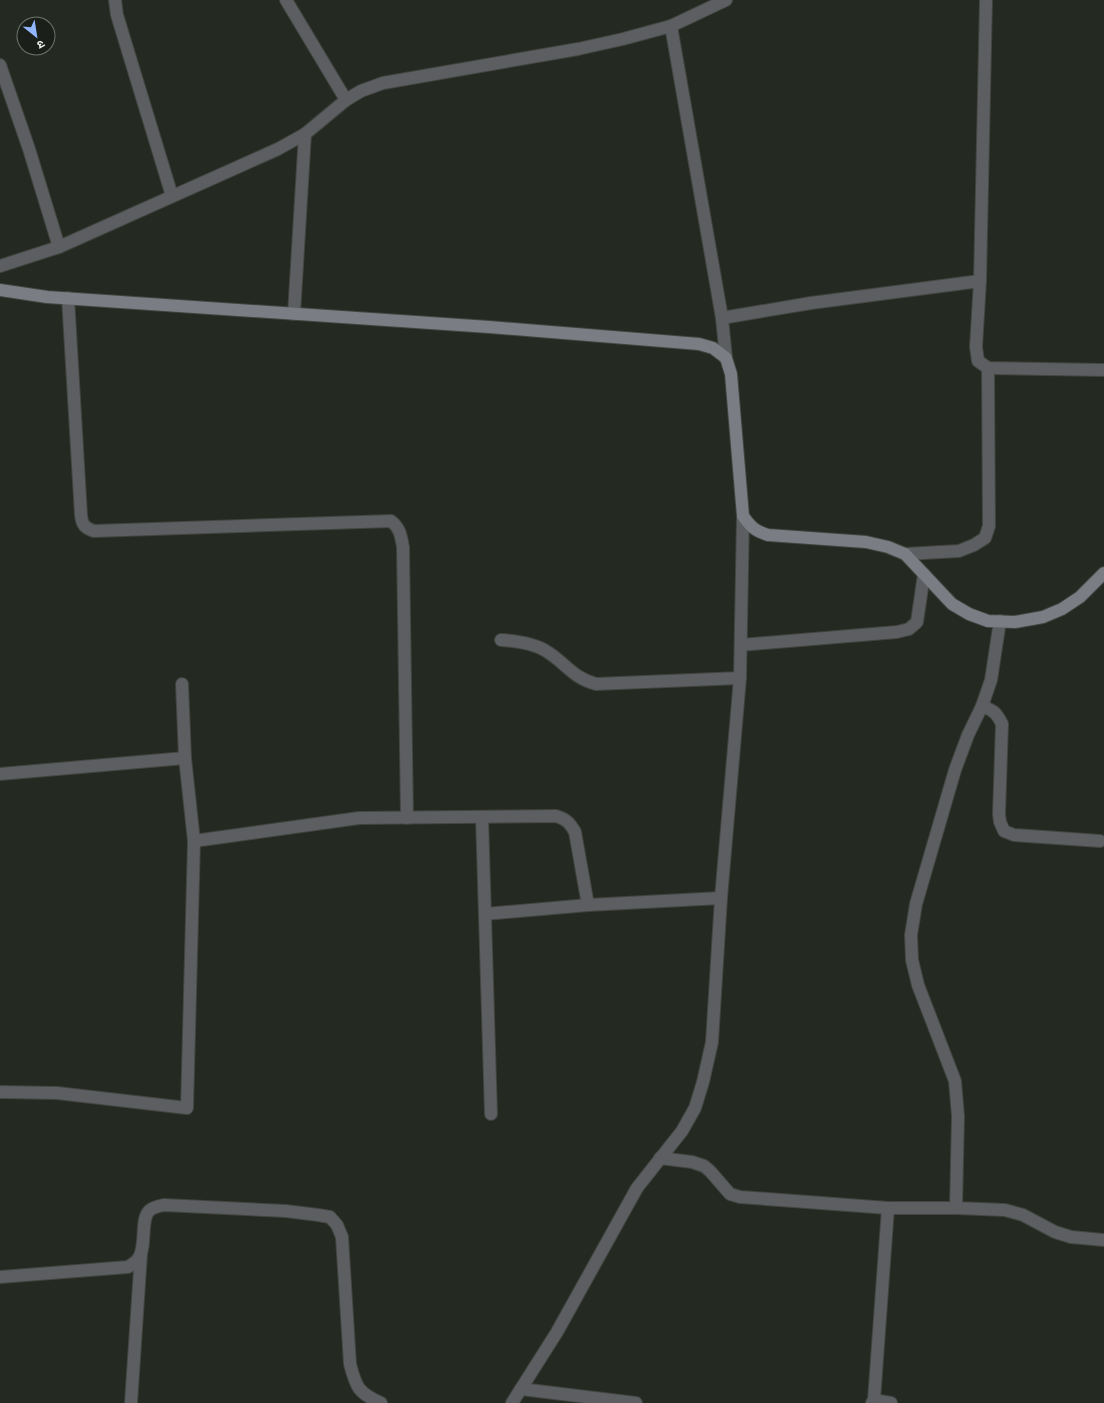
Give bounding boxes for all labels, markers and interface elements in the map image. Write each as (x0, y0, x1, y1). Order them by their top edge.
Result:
north arrow (16, 16, 56, 56)
text: उ (34, 37, 48, 53)

